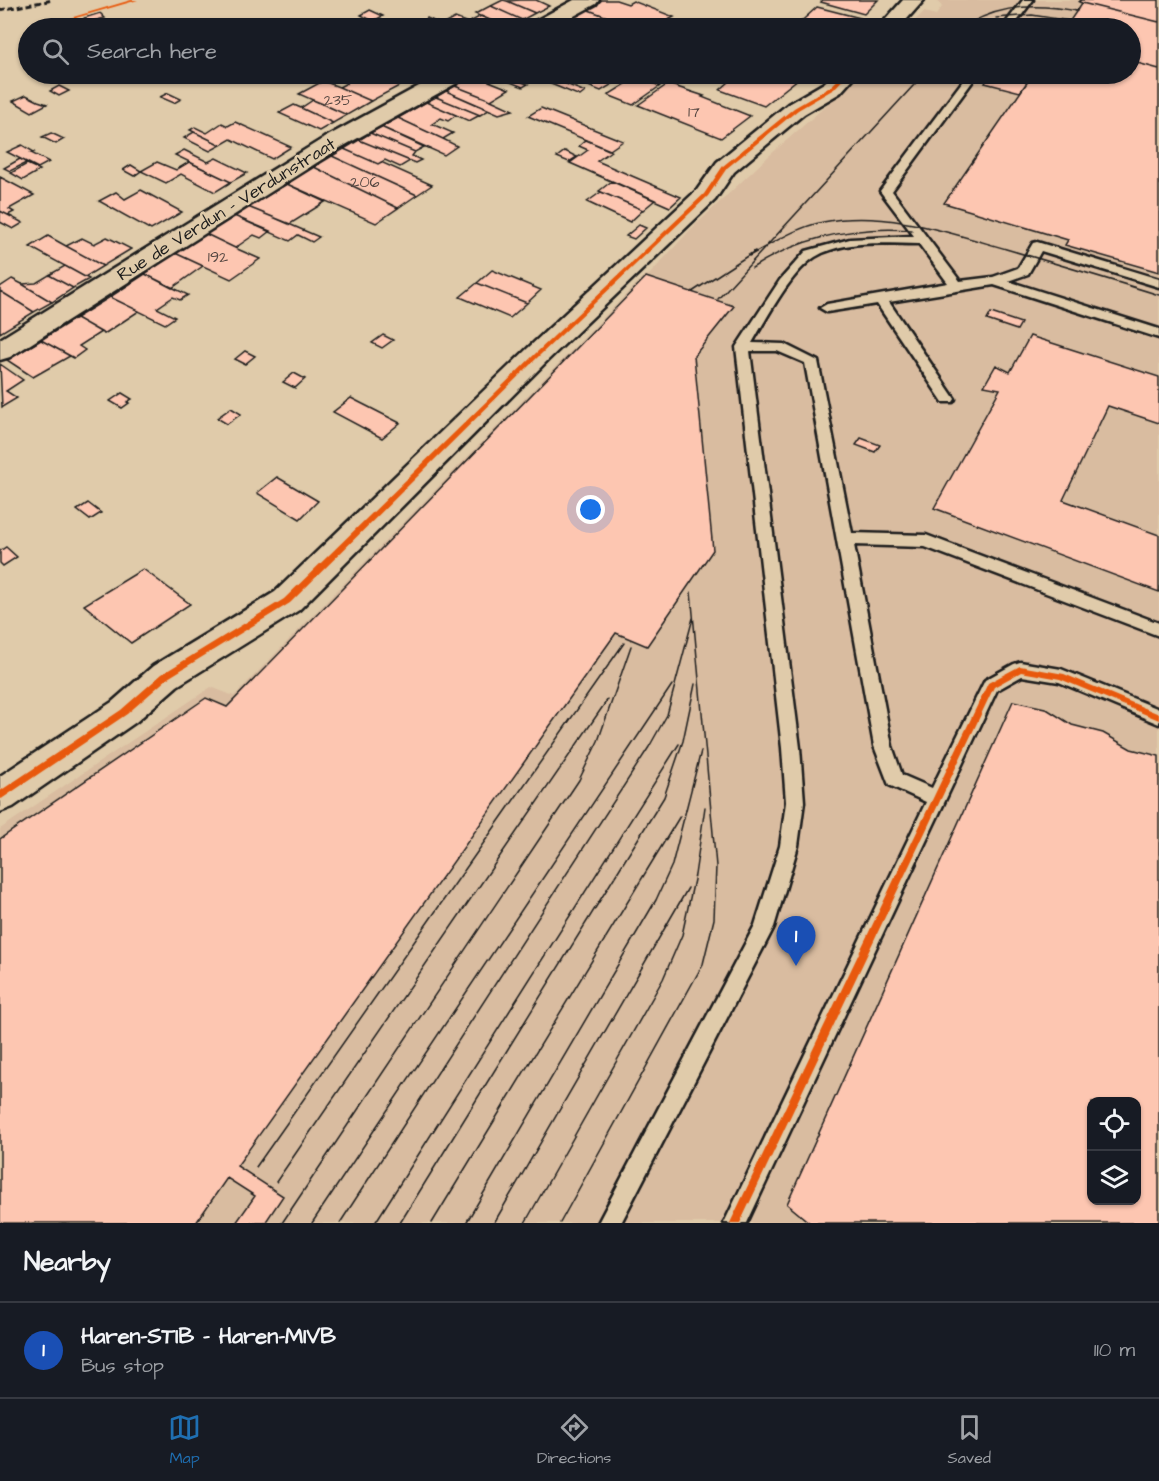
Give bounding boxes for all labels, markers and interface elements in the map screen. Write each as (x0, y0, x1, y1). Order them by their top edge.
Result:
search box (18, 18, 1141, 84)
icon: search (39, 35, 72, 68)
text: Search here (87, 36, 217, 67)
house number: 235 (324, 89, 353, 111)
house number: 17 (688, 101, 700, 123)
street label: Rue de Verdun - Verdunstraat (112, 131, 341, 287)
house number: 206 (350, 171, 380, 193)
house number: 192 (208, 246, 228, 268)
your location (576, 495, 605, 524)
pin: 1 (776, 916, 816, 966)
map controls (1087, 1097, 1141, 1205)
button: locate (1087, 1097, 1141, 1151)
button: layers (1087, 1151, 1141, 1205)
text: Nearby (24, 1244, 111, 1280)
text: Haren-STIB - Haren-MIVB (81, 1321, 336, 1352)
text: 1 (42, 1336, 45, 1364)
text: 110 m (1094, 1336, 1135, 1364)
text: Bus stop (81, 1352, 164, 1380)
tab: Map (168, 1411, 201, 1469)
tab: Directions (537, 1411, 611, 1469)
tab: Saved (947, 1411, 991, 1469)

